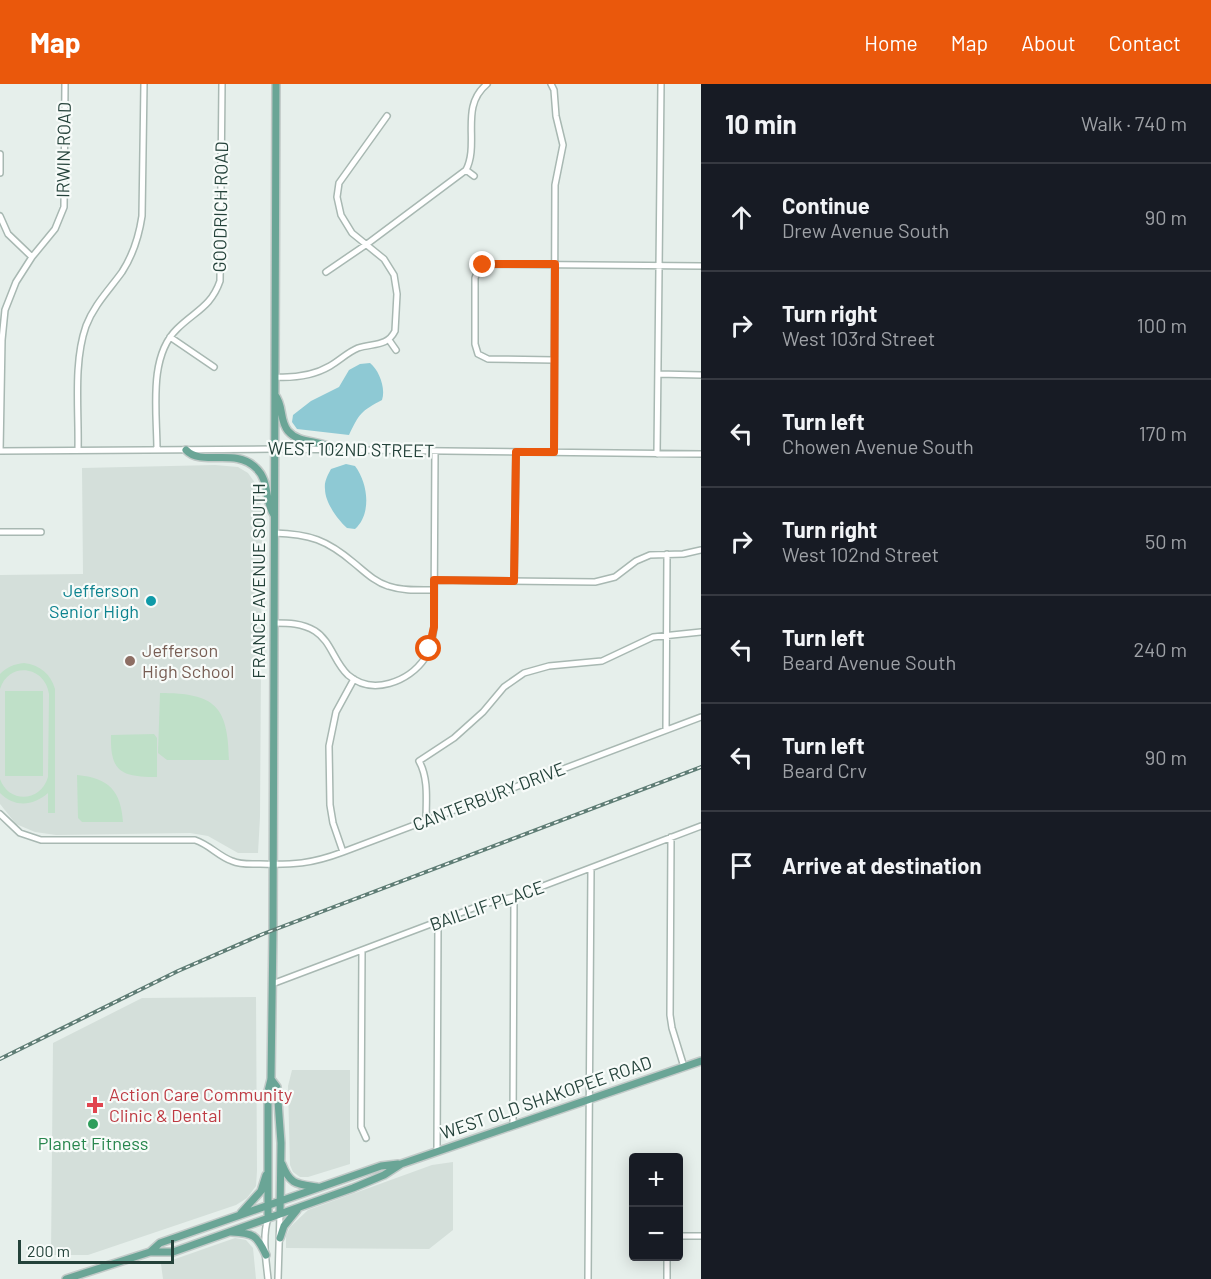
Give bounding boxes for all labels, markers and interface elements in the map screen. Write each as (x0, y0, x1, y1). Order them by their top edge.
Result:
text: Map (30, 25, 81, 59)
text: Home (864, 30, 918, 55)
text: Map (951, 30, 988, 55)
text: About (1021, 30, 1076, 55)
text: Contact (1109, 30, 1181, 55)
street label: IRWIN ROAD (51, 102, 75, 198)
text: 10 min (725, 108, 797, 139)
text: Walk · 740 m (1081, 111, 1187, 135)
street label: GOODRICH ROAD (208, 141, 232, 273)
text: Continue (782, 192, 870, 218)
icon: ahead (725, 201, 758, 234)
text: 90 m (1145, 205, 1187, 229)
text: Drew Avenue South (782, 218, 949, 242)
route end (469, 251, 495, 277)
text: Turn right (782, 300, 877, 326)
icon: right (725, 309, 758, 342)
text: 100 m (1137, 313, 1187, 337)
text: West 103rd Street (782, 326, 935, 350)
text: Turn left (782, 408, 865, 434)
icon: left (725, 417, 758, 450)
text: 170 m (1139, 421, 1187, 445)
text: Chowen Avenue South (782, 434, 974, 458)
street label: WEST 102ND STREET (268, 437, 434, 461)
street label: FRANCE AVENUE SOUTH (247, 483, 269, 679)
text: Turn right (782, 516, 877, 542)
icon: right (725, 525, 758, 558)
text: 50 m (1145, 529, 1187, 553)
text: West 102nd Street (782, 542, 939, 566)
place label: Jefferson Senior High (49, 579, 139, 622)
marker: Jefferson Senior High (144, 594, 158, 608)
text: Turn left (782, 624, 865, 650)
icon: left (725, 633, 758, 666)
route start (415, 635, 441, 661)
text: 240 m (1133, 637, 1187, 661)
place label: Jefferson High School (142, 639, 235, 682)
text: Beard Avenue South (782, 650, 956, 674)
marker: Jefferson High School (123, 654, 137, 668)
text: Turn left (782, 732, 865, 758)
icon: left (725, 741, 758, 774)
text: 90 m (1145, 745, 1187, 769)
street label: CANTERBURY DRIVE (409, 757, 568, 835)
text: Beard Crv (782, 758, 867, 782)
icon: arrive (725, 849, 758, 882)
text: Arrive at destination (782, 852, 981, 878)
street label: BAILLIF PLACE (427, 875, 547, 935)
street label: WEST OLD SHAKOPEE ROAD (437, 1050, 654, 1144)
place label: Action Care Community Clinic & Dental (109, 1083, 292, 1126)
marker: Action Care Community Clinic & Dental (86, 1096, 104, 1114)
marker: Planet Fitness (86, 1117, 100, 1131)
place label: Planet Fitness (38, 1132, 148, 1154)
map controls (629, 1153, 683, 1261)
button: + (629, 1153, 683, 1207)
button: − (629, 1207, 683, 1261)
scale bar (18, 1237, 174, 1264)
text: 200 m (27, 1241, 70, 1260)

